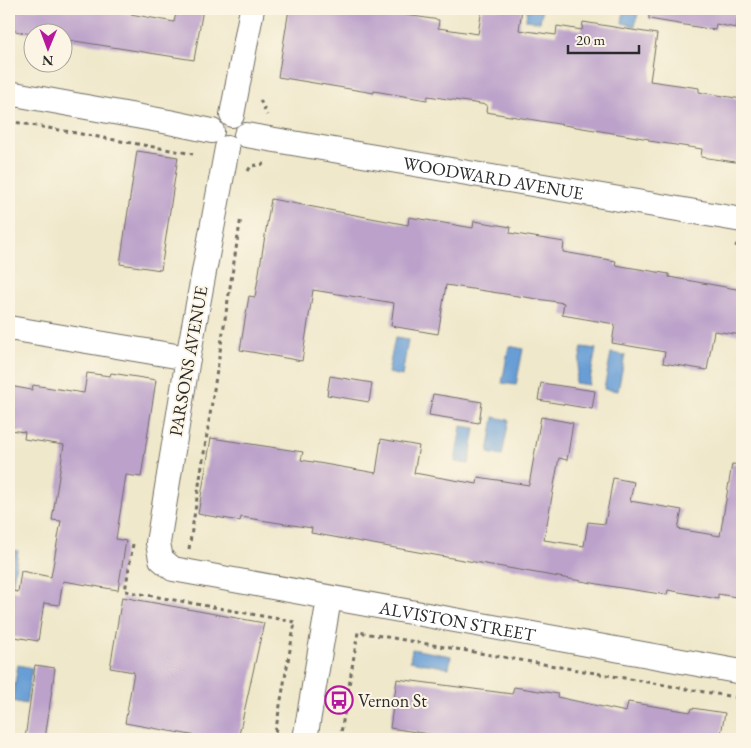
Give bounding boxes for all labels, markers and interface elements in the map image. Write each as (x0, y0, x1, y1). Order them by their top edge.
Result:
north arrow (22, 22, 72, 72)
scale bar (568, 22, 640, 54)
text: 20 m (576, 30, 605, 49)
text: N (41, 52, 54, 70)
street label: WOODWARD AVENUE (401, 151, 585, 204)
street label: PARSONS AVENUE (163, 284, 213, 438)
street label: ALVISTON STREET (376, 595, 538, 646)
bus stop icon: Vernon St (324, 685, 354, 715)
place label: Vernon St (358, 689, 427, 712)

